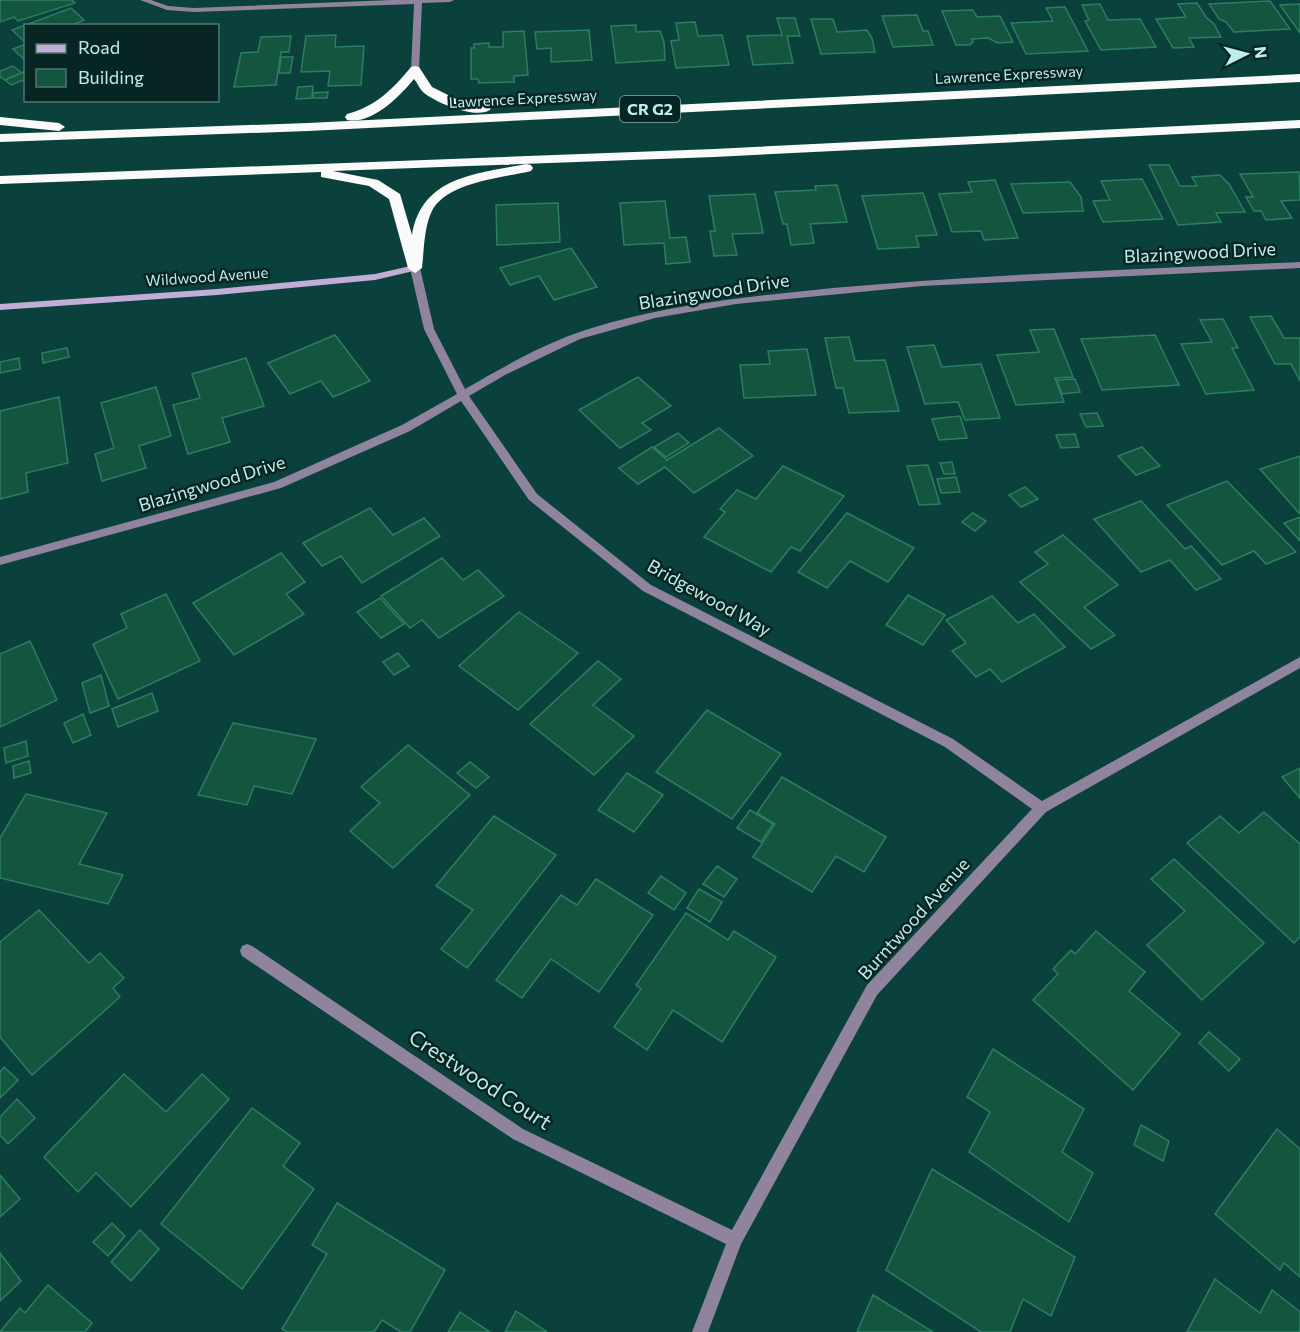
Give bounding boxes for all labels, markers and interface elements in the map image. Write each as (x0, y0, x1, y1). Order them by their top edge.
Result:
legend (24, 24, 219, 102)
north arrow (1216, 24, 1276, 84)
text: Road (78, 36, 120, 58)
text: N (1251, 45, 1271, 59)
street label: Lawrence Expressway (934, 61, 1084, 87)
text: Building (78, 66, 144, 88)
street label: Lawrence Expressway (448, 85, 598, 111)
road number: CR G2 (620, 96, 680, 122)
street label: Blazingwood Drive (1123, 237, 1277, 267)
street label: Wildwood Avenue (145, 263, 269, 289)
street label: Blazingwood Drive (637, 268, 791, 314)
street label: Blazingwood Drive (136, 450, 288, 516)
street label: Bridgewood Way (644, 554, 775, 640)
street label: Burntwood Avenue (853, 853, 974, 984)
street label: Crestwood Court (405, 1023, 557, 1134)

